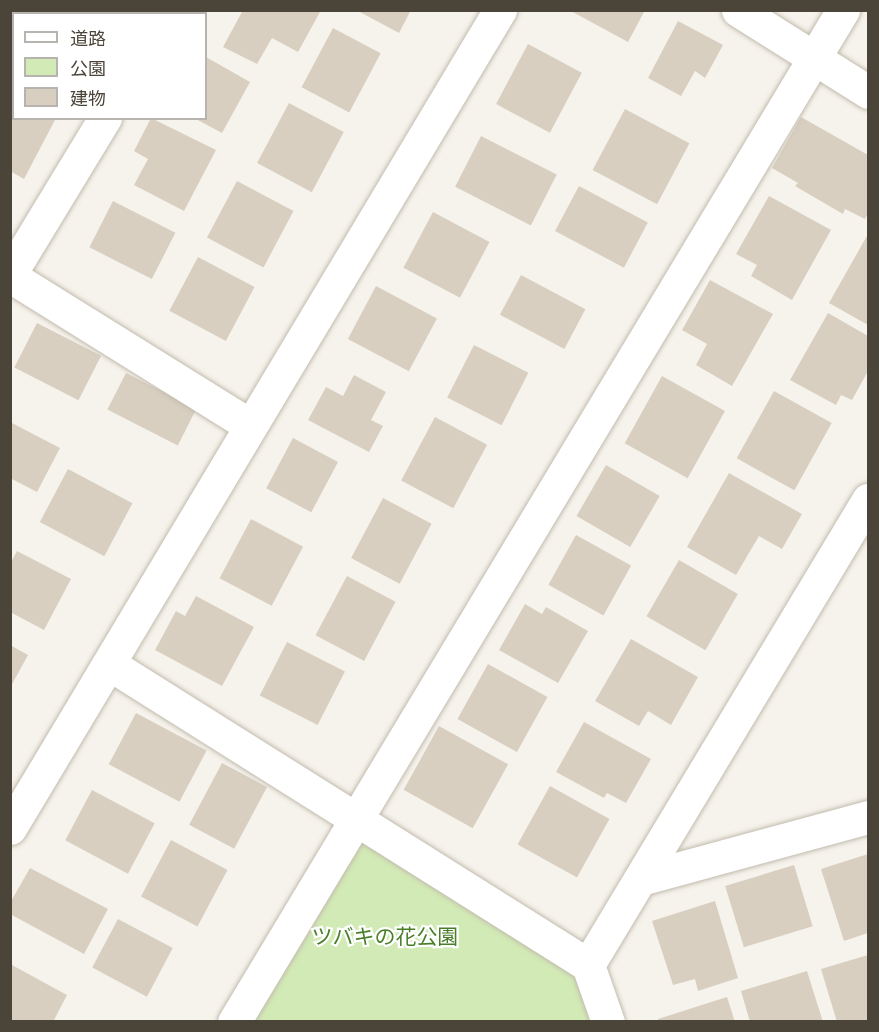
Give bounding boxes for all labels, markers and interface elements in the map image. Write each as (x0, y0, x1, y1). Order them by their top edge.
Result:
legend (12, 12, 207, 120)
text: 道路 (70, 27, 106, 51)
text: 公園 (70, 57, 106, 81)
text: 建物 (70, 87, 106, 111)
park label: ツバキの花公園 (312, 924, 458, 950)

